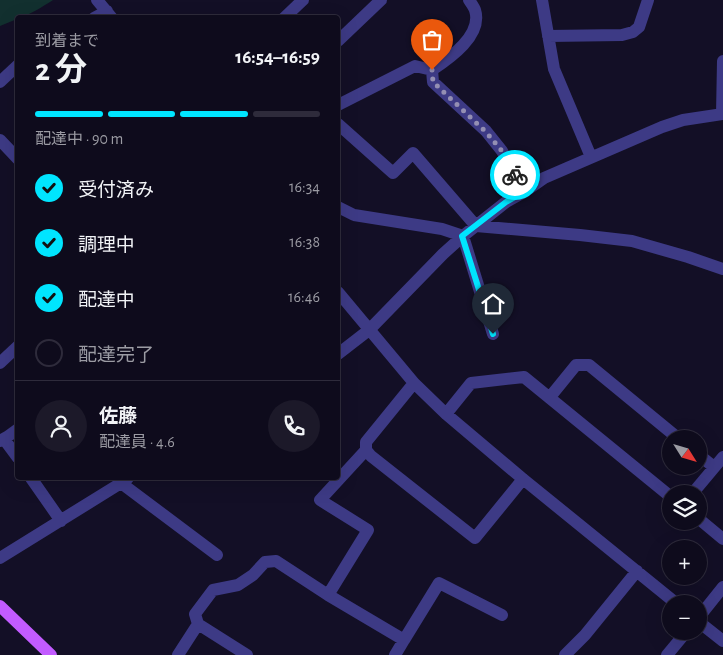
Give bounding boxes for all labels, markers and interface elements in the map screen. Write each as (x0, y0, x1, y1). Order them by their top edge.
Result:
pin (411, 19, 453, 70)
icon: bag (418, 26, 446, 54)
text: 到着まで (35, 33, 99, 49)
text: 16:54–16:59 (235, 48, 320, 67)
text: 2 分 (35, 54, 87, 86)
text: 配達中 · 90 m (35, 131, 123, 147)
courier (490, 150, 540, 200)
icon: bike (501, 161, 529, 189)
icon: check (35, 174, 63, 202)
text: 16:34 (289, 179, 320, 195)
text: 受付済み (78, 181, 154, 200)
icon: check (35, 229, 63, 257)
text: 16:38 (289, 234, 320, 250)
text: 調理中 (78, 236, 135, 255)
pin (472, 283, 514, 334)
icon: check (35, 284, 63, 312)
text: 16:46 (288, 289, 320, 305)
icon: home (479, 290, 507, 318)
text: 配達中 (78, 291, 135, 310)
text: 配達完了 (78, 346, 154, 365)
button: person (35, 400, 87, 452)
button: phone (268, 400, 320, 452)
text: 佐藤 (99, 407, 137, 426)
north arrow (662, 430, 708, 475)
map controls (662, 430, 707, 640)
text: 配達員 · 4.6 (99, 434, 175, 450)
button: layers (662, 485, 707, 530)
button: + (662, 540, 707, 585)
button: − (662, 595, 707, 640)

